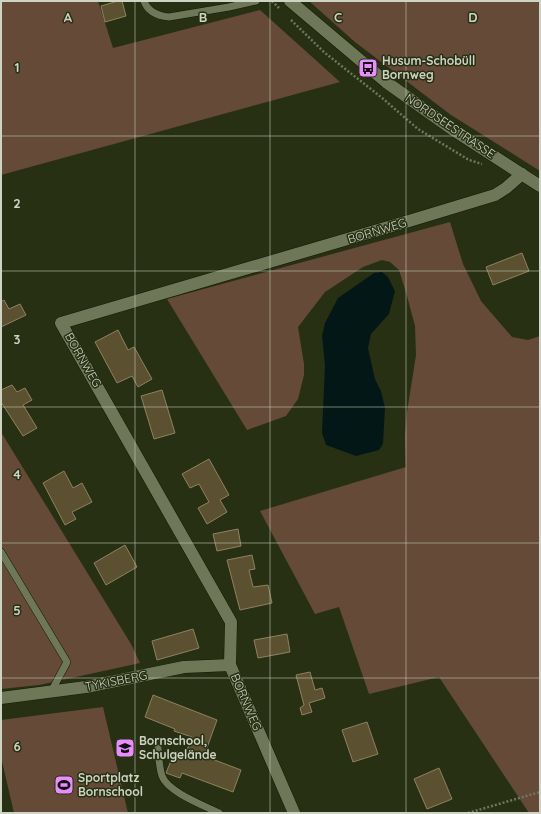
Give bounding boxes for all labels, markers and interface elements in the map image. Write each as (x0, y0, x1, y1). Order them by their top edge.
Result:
text: A (64, 9, 73, 25)
text: B (199, 9, 207, 25)
text: C (334, 9, 342, 25)
text: D (468, 9, 478, 25)
place label: Husum-Schobüll Bornweg (382, 53, 475, 82)
bus stop icon: Husum-Schobüll Bornweg (357, 57, 379, 79)
text: 1 (14, 59, 20, 75)
street label: NORDSEESTRASSE (403, 90, 498, 161)
text: 2 (13, 195, 21, 211)
street label: BORNWEG (346, 215, 408, 247)
street label: BORNWEG (62, 330, 105, 390)
text: 3 (14, 331, 21, 347)
text: 4 (13, 466, 21, 482)
text: 5 (13, 602, 21, 618)
street label: TYKISBERG (84, 667, 148, 694)
street label: BORNWEG (228, 671, 265, 733)
place label: Bornschool, Schulgelände (139, 733, 217, 762)
school or university icon: Bornschool, Schulgelände (114, 737, 136, 759)
text: 6 (13, 738, 21, 754)
place label: Sportplatz Bornschool (78, 770, 143, 799)
sports icon: Sportplatz Bornschool (53, 774, 75, 796)

